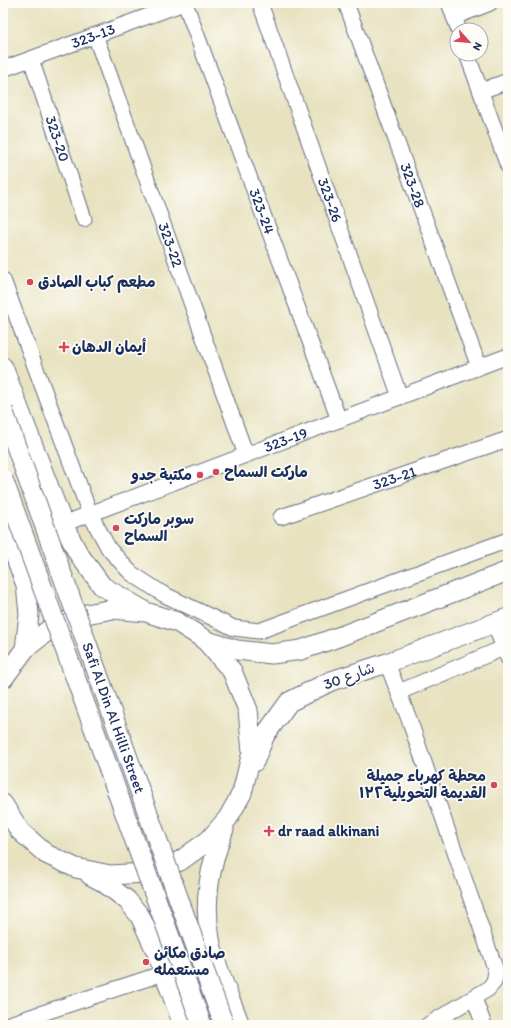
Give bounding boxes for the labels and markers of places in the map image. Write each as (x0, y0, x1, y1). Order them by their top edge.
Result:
place label: مطعم كباب الصادق (38, 273, 156, 293)
marker: مطعم كباب الصادق (25, 277, 35, 287)
place label: أيمان الدهان (72, 337, 147, 356)
marker: أيمان الدهان (59, 342, 69, 352)
place label: ماركت السماح (224, 463, 308, 481)
place label: مكتبة جدو (130, 466, 192, 484)
marker: ماركت السماح (211, 467, 221, 477)
marker: مكتبة جدو (195, 470, 205, 480)
place label: سوبر ماركت السماح (124, 510, 194, 545)
marker: سوبر ماركت السماح (111, 523, 121, 533)
place label: محطة كهرباء جميلة القديمة التحويلية١٣٢ (359, 767, 486, 803)
marker: محطة كهرباء جميلة القديمة التحويلية١٣٢ (489, 780, 499, 790)
place label: dr raad alkinani (278, 822, 380, 840)
marker: dr raad alkinani (263, 825, 275, 837)
place label: صادق مكائن مستعمله (154, 944, 225, 979)
marker: صادق مكائن مستعمله (141, 957, 151, 967)

